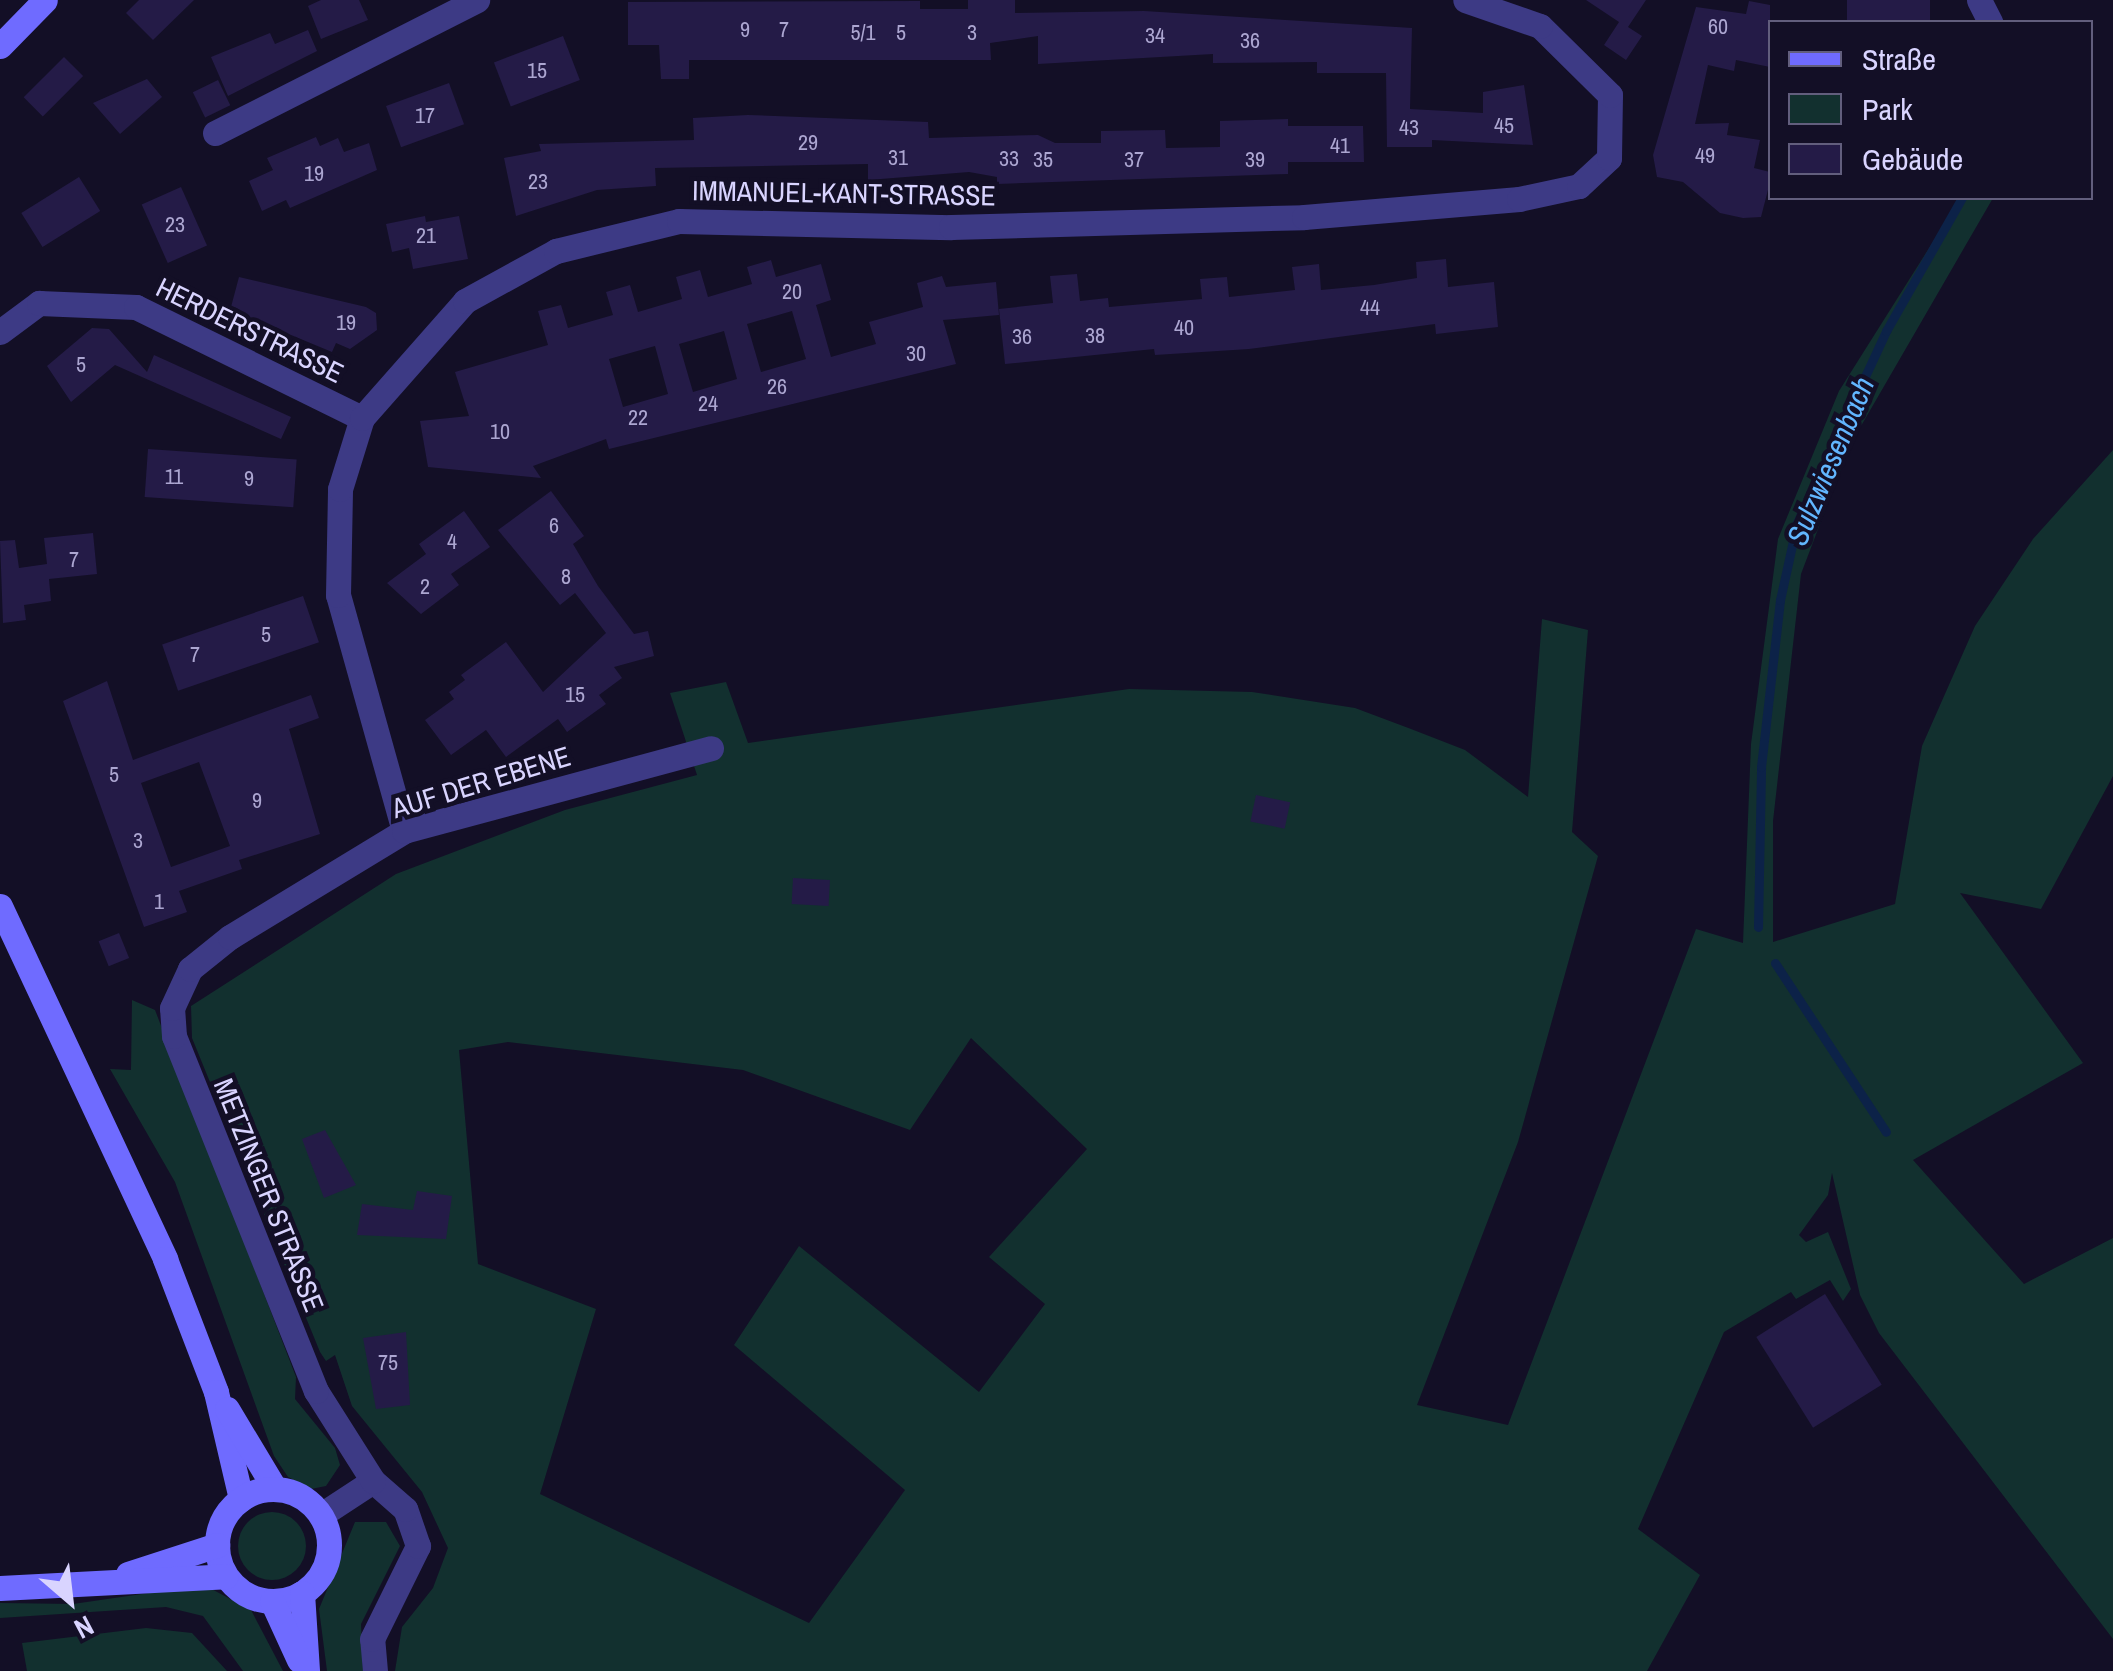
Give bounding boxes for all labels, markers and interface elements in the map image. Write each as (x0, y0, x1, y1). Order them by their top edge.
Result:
house number: 60 (1708, 14, 1728, 40)
house number: 9 (740, 17, 750, 43)
house number: 7 (779, 17, 789, 43)
house number: 5/1 (850, 20, 876, 46)
house number: 5 (896, 20, 906, 46)
house number: 3 (967, 20, 977, 46)
legend (1768, 20, 2093, 200)
house number: 34 (1145, 23, 1165, 49)
house number: 36 (1240, 28, 1260, 54)
text: Straße (1862, 39, 1936, 79)
house number: 15 (527, 58, 547, 84)
text: Park (1862, 89, 1913, 129)
house number: 17 (415, 103, 435, 129)
house number: 45 (1494, 113, 1514, 139)
house number: 43 (1399, 115, 1419, 141)
house number: 29 (798, 130, 818, 156)
house number: 41 (1330, 133, 1350, 159)
text: Gebäude (1862, 139, 1963, 179)
house number: 49 (1695, 143, 1715, 169)
house number: 31 (888, 145, 908, 171)
house number: 33 (999, 146, 1019, 172)
house number: 35 (1033, 147, 1053, 173)
house number: 37 (1124, 147, 1144, 173)
house number: 39 (1245, 147, 1265, 173)
house number: 19 (304, 161, 324, 187)
house number: 23 (528, 169, 548, 195)
street label: IMMANUEL-KANT-STRASSE (692, 174, 996, 212)
house number: 23 (165, 212, 185, 238)
house number: 21 (416, 223, 436, 249)
street label: HERDERSTRASSE (151, 270, 349, 390)
house number: 20 (782, 279, 802, 305)
house number: 44 (1360, 295, 1380, 321)
house number: 19 (336, 310, 356, 336)
house number: 40 (1174, 315, 1194, 341)
house number: 38 (1085, 323, 1105, 349)
house number: 36 (1012, 324, 1032, 350)
house number: 30 (906, 341, 926, 367)
house number: 5 (76, 352, 86, 378)
water label: Sulzwiesenbach (1778, 372, 1882, 550)
house number: 26 (767, 374, 787, 400)
house number: 24 (698, 391, 718, 417)
house number: 22 (628, 405, 648, 431)
house number: 10 (490, 419, 510, 445)
house number: 11 (165, 464, 183, 490)
house number: 9 (244, 466, 254, 492)
house number: 6 (549, 513, 559, 539)
house number: 4 (447, 529, 457, 555)
house number: 7 (69, 547, 79, 573)
house number: 8 (561, 564, 571, 590)
house number: 2 (420, 574, 430, 600)
house number: 5 (261, 622, 271, 648)
house number: 7 (190, 642, 200, 668)
house number: 15 (565, 682, 585, 708)
street label: AUF DER EBENE (388, 739, 574, 825)
house number: 5 (109, 762, 119, 788)
house number: 9 (252, 788, 262, 814)
house number: 3 (133, 828, 143, 854)
house number: 1 (154, 889, 164, 915)
street label: METZINGER STRASSE (207, 1073, 331, 1317)
house number: 75 (378, 1350, 398, 1376)
north arrow (20, 1551, 120, 1651)
text: N (68, 1607, 100, 1648)

